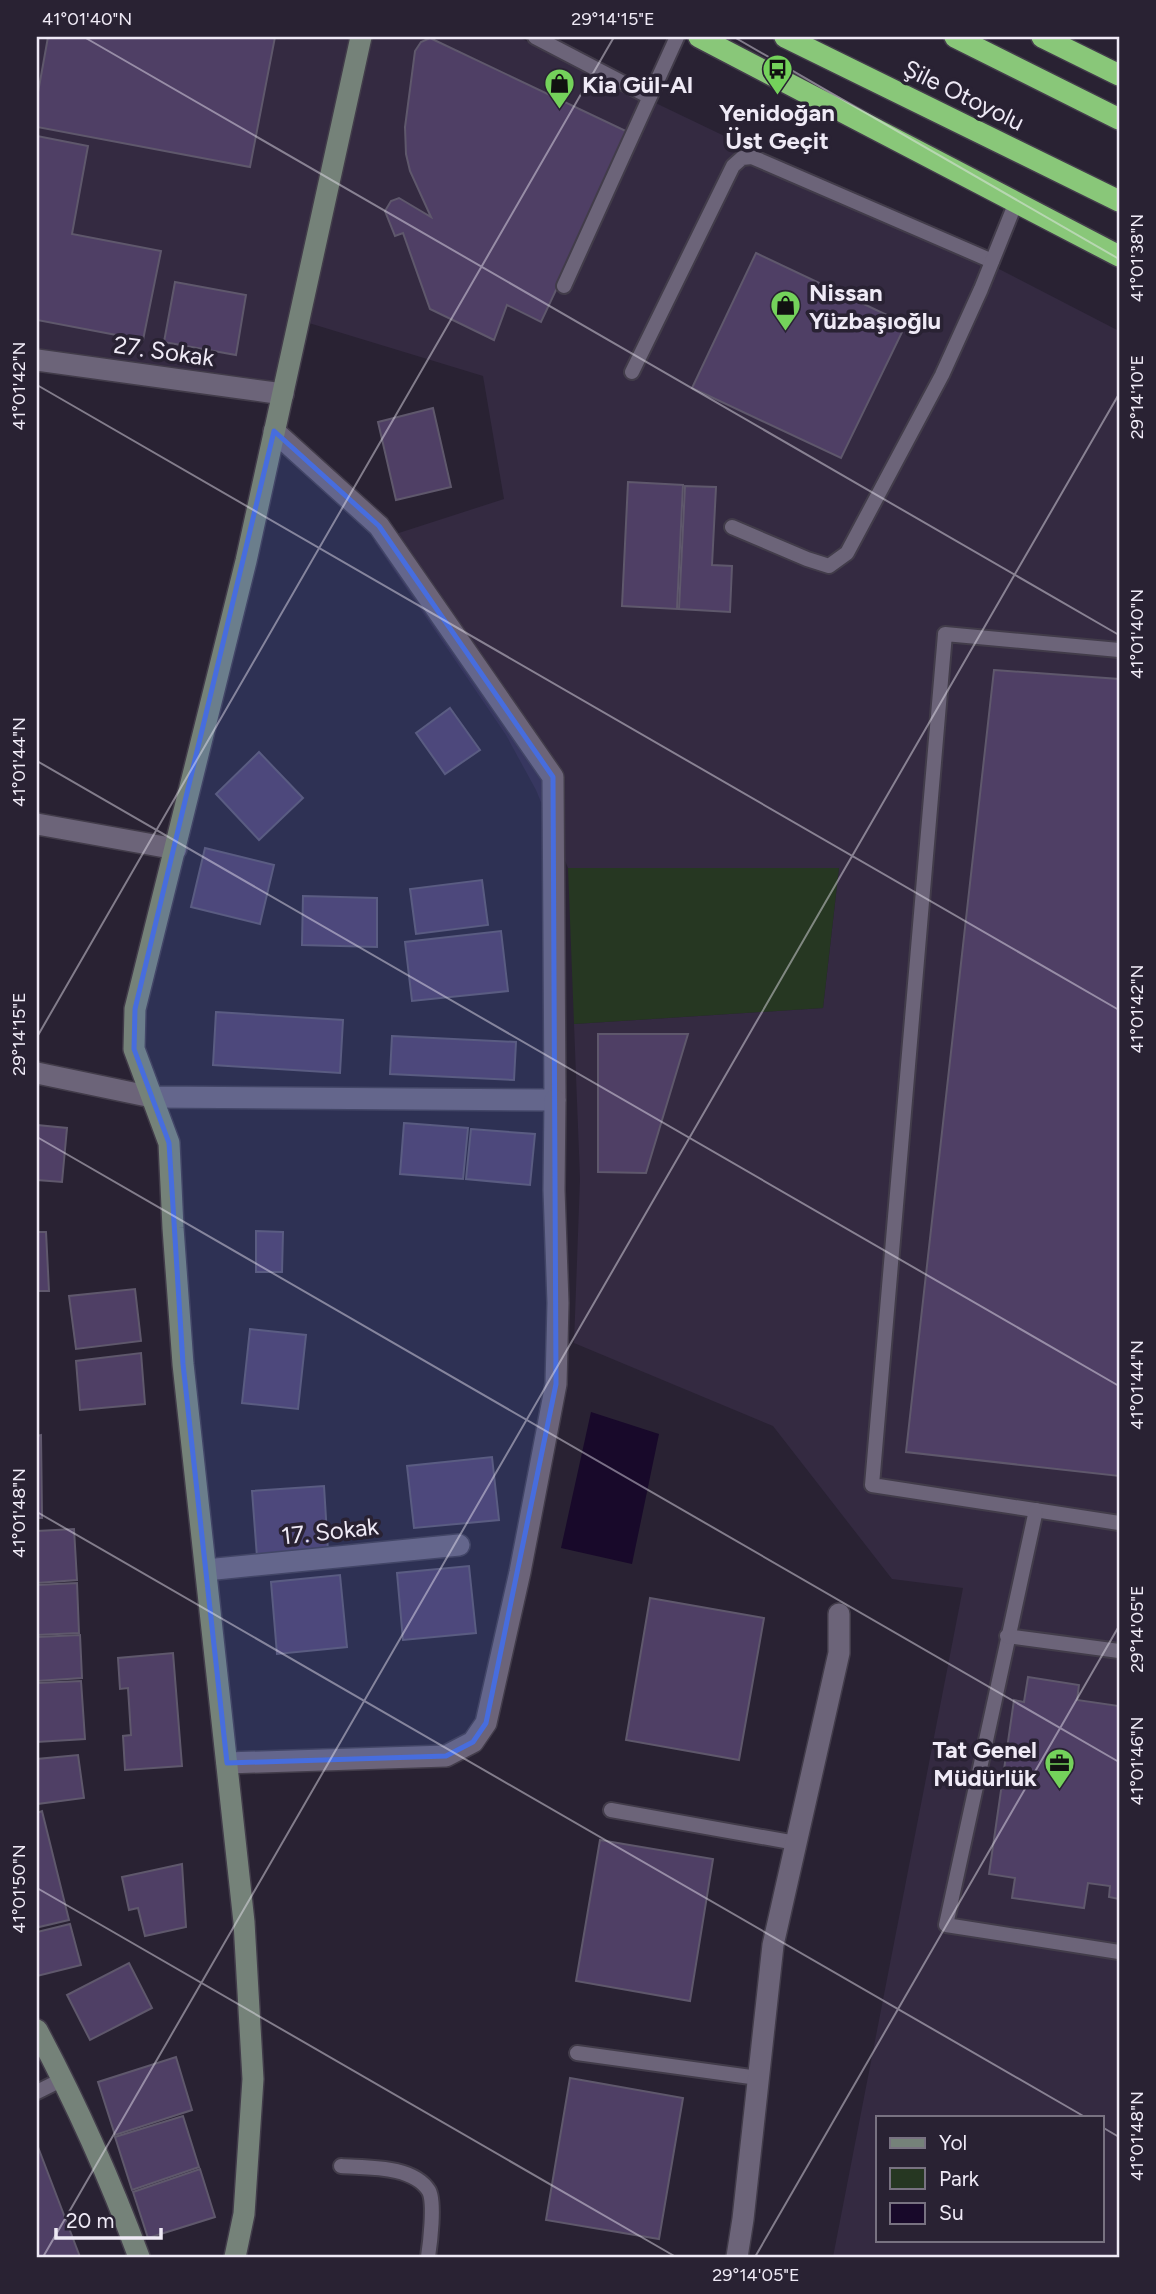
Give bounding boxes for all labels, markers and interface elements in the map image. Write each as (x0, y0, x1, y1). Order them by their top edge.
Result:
text: 41°01'40"N (42, 8, 132, 30)
text: 29°14'15"E (571, 8, 655, 30)
bus stop icon: Yenidoğan Üst Geçit (760, 53, 794, 97)
street label: Şile Otoyolu (899, 53, 1029, 137)
shop icon: Kia Gül-Al (542, 67, 576, 111)
place label: Kia Gül-Al (582, 70, 693, 99)
place label: Yenidoğan Üst Geçit (719, 98, 835, 155)
text: 41°01'38"N (1126, 214, 1148, 302)
place label: Nissan Yüzbaşıoğlu (809, 278, 941, 335)
shop icon: Nissan Yüzbaşıoğlu (769, 289, 803, 333)
street label: 27. Sokak (112, 330, 216, 372)
text: 41°01'42"N (8, 342, 30, 430)
text: 29°14'10"E (1126, 355, 1148, 439)
text: 41°01'40"N (1126, 589, 1148, 679)
text: 41°01'44"N (8, 717, 30, 807)
text: 41°01'42"N (1126, 965, 1148, 1053)
text: 29°14'15"E (8, 992, 30, 1076)
text: 41°01'44"N (1126, 1340, 1148, 1430)
text: 41°01'48"N (8, 1468, 30, 1558)
street label: 17. Sokak (280, 1511, 380, 1551)
text: 29°14'05"E (1126, 1585, 1148, 1673)
text: 41°01'46"N (1126, 1717, 1148, 1805)
place label: Tat Genel Müdürlük (932, 1735, 1037, 1792)
office icon: Tat Genel Müdürlük (1043, 1746, 1077, 1790)
text: 41°01'50"N (8, 1844, 30, 1934)
text: 41°01'48"N (1126, 2091, 1148, 2181)
legend (876, 2116, 1104, 2242)
text: Yol (939, 2130, 967, 2155)
text: Park (939, 2166, 980, 2191)
scale bar (56, 2196, 161, 2240)
text: Su (939, 2200, 964, 2225)
text: 20 m (66, 2208, 114, 2233)
text: 29°14'05"E (712, 2264, 800, 2286)

